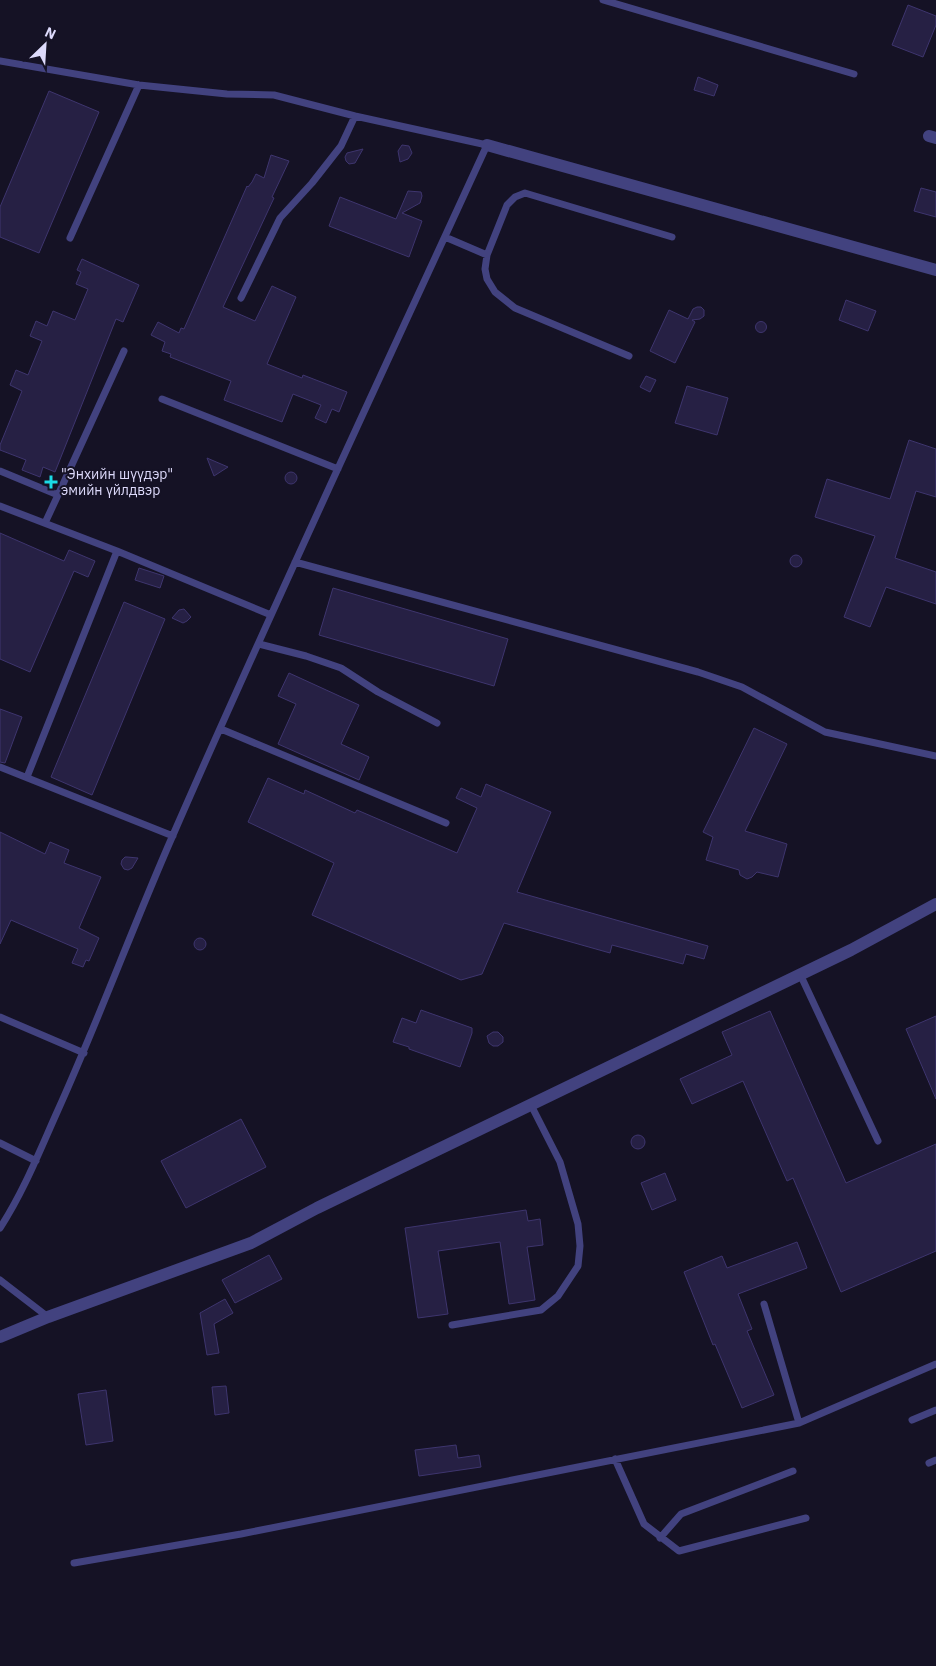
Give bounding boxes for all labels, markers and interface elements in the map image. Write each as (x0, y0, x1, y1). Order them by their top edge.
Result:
north arrow (20, 20, 70, 70)
text: N (42, 23, 59, 44)
place label: "Энхийн шүүдэр" эмийн үйлдвэр (61, 465, 173, 499)
marker: "Энхийн шүүдэр" эмийн үйлдвэр (45, 476, 57, 488)

